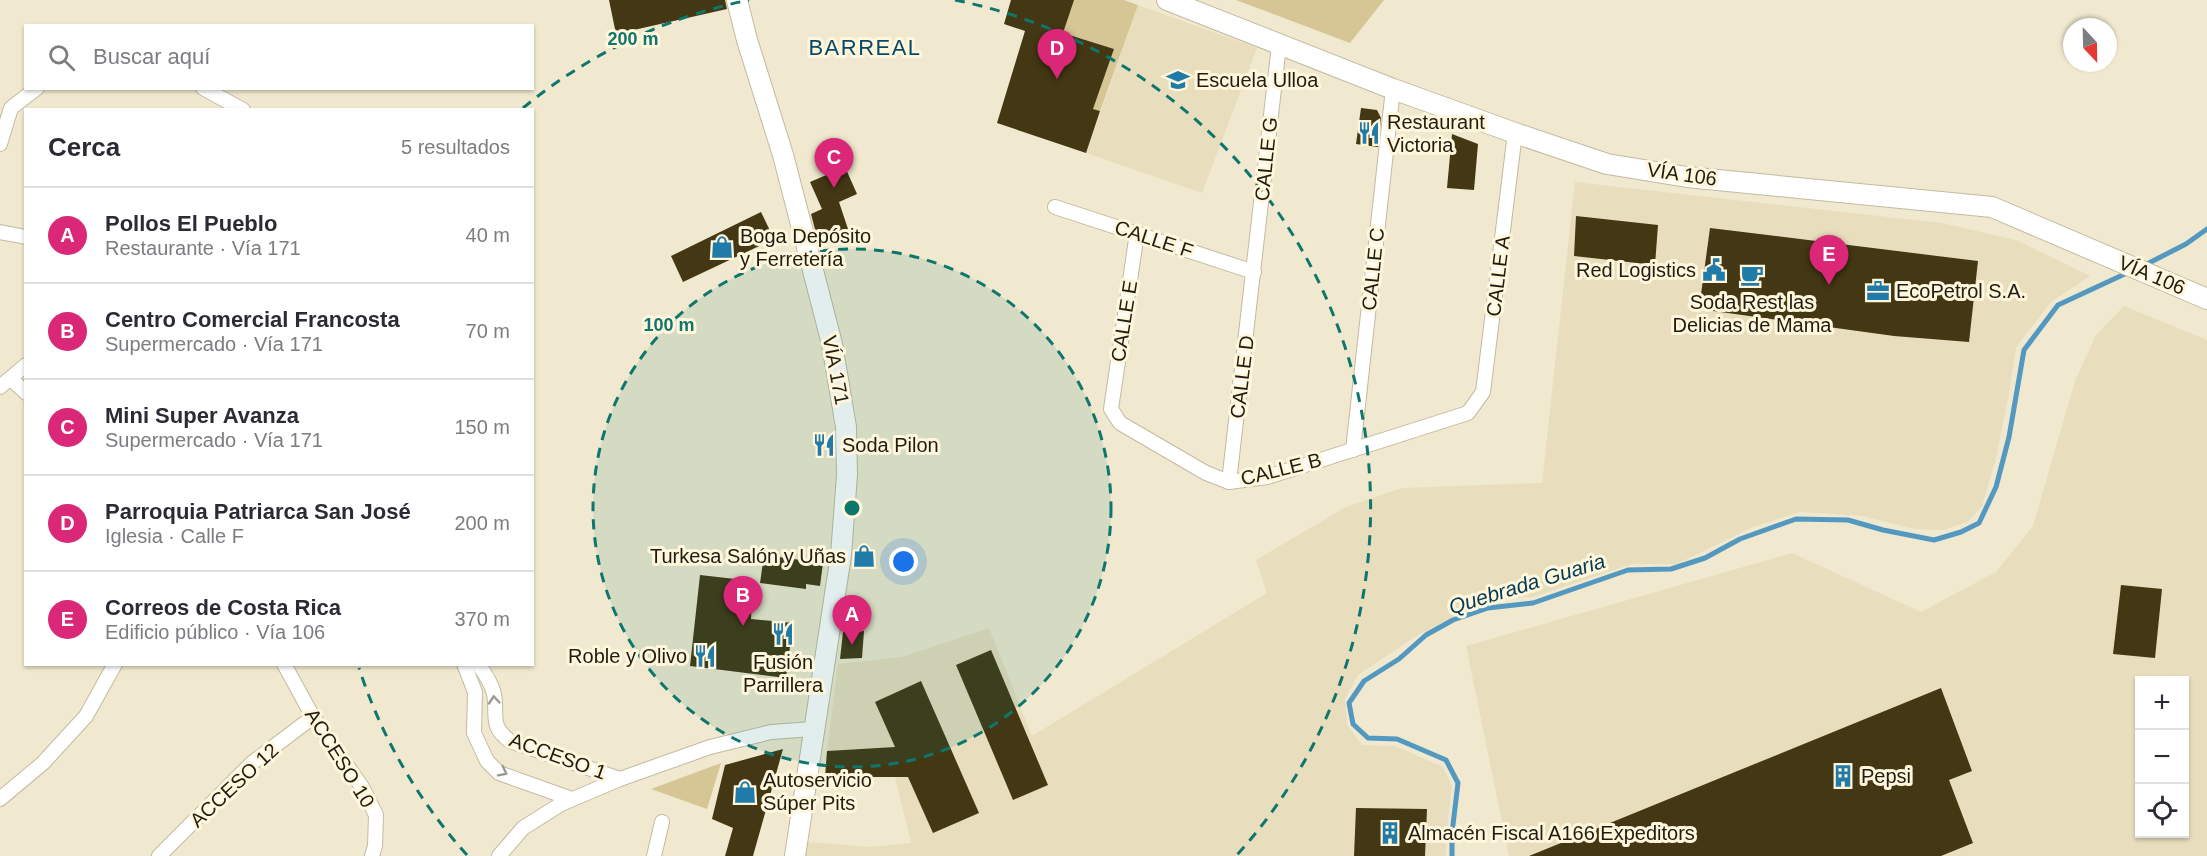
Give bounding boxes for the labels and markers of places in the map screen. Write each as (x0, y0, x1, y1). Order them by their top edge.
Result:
pin: D (1038, 29, 1076, 79)
school or university icon: Escuela Ulloa (1165, 67, 1191, 93)
place label: Escuela Ulloa (1196, 69, 1319, 91)
place label: Restaurant Victoria (1387, 111, 1485, 156)
restaurant icon: Restaurant Victoria (1356, 120, 1382, 146)
pin: C (814, 138, 854, 188)
place label: Boga Depósito y Ferretería (740, 225, 871, 270)
shop icon: Boga Depósito y Ferretería (709, 234, 735, 260)
pin: E (1810, 236, 1848, 285)
public building icon: Red Logistics (1701, 257, 1727, 283)
place label: Red Logistics (1576, 259, 1696, 281)
cafe icon: Soda Rest las Delicias de Mama (1739, 262, 1765, 288)
office icon: EcoPetrol S.A. (1865, 278, 1891, 304)
place label: EcoPetrol S.A. (1896, 280, 2026, 302)
place label: Soda Rest las Delicias de Mama (1673, 291, 1832, 336)
restaurant icon: Soda Pilon (811, 432, 837, 458)
place label: Soda Pilon (842, 434, 939, 456)
centre of rings (842, 498, 862, 518)
shop icon: Turkesa Salón y Uñas (851, 543, 877, 569)
place label: Turkesa Salón y Uñas (650, 545, 846, 567)
pin: B (724, 576, 762, 626)
pin: A (832, 596, 872, 645)
restaurant icon: Fusión Parrillera (770, 621, 796, 647)
restaurant icon: Roble y Olivo (692, 643, 718, 669)
place label: Roble y Olivo (568, 645, 687, 667)
place label: Fusión Parrillera (743, 651, 824, 696)
building icon: Pepsi (1830, 763, 1856, 789)
place label: Pepsi (1861, 765, 1911, 787)
place label: Autoservicio Súper Pits (763, 769, 872, 814)
shop icon: Autoservicio Súper Pits (732, 779, 758, 805)
building icon: Almacén Fiscal A166 Expeditors (1377, 820, 1403, 846)
place label: Almacén Fiscal A166 Expeditors (1408, 822, 1695, 844)

